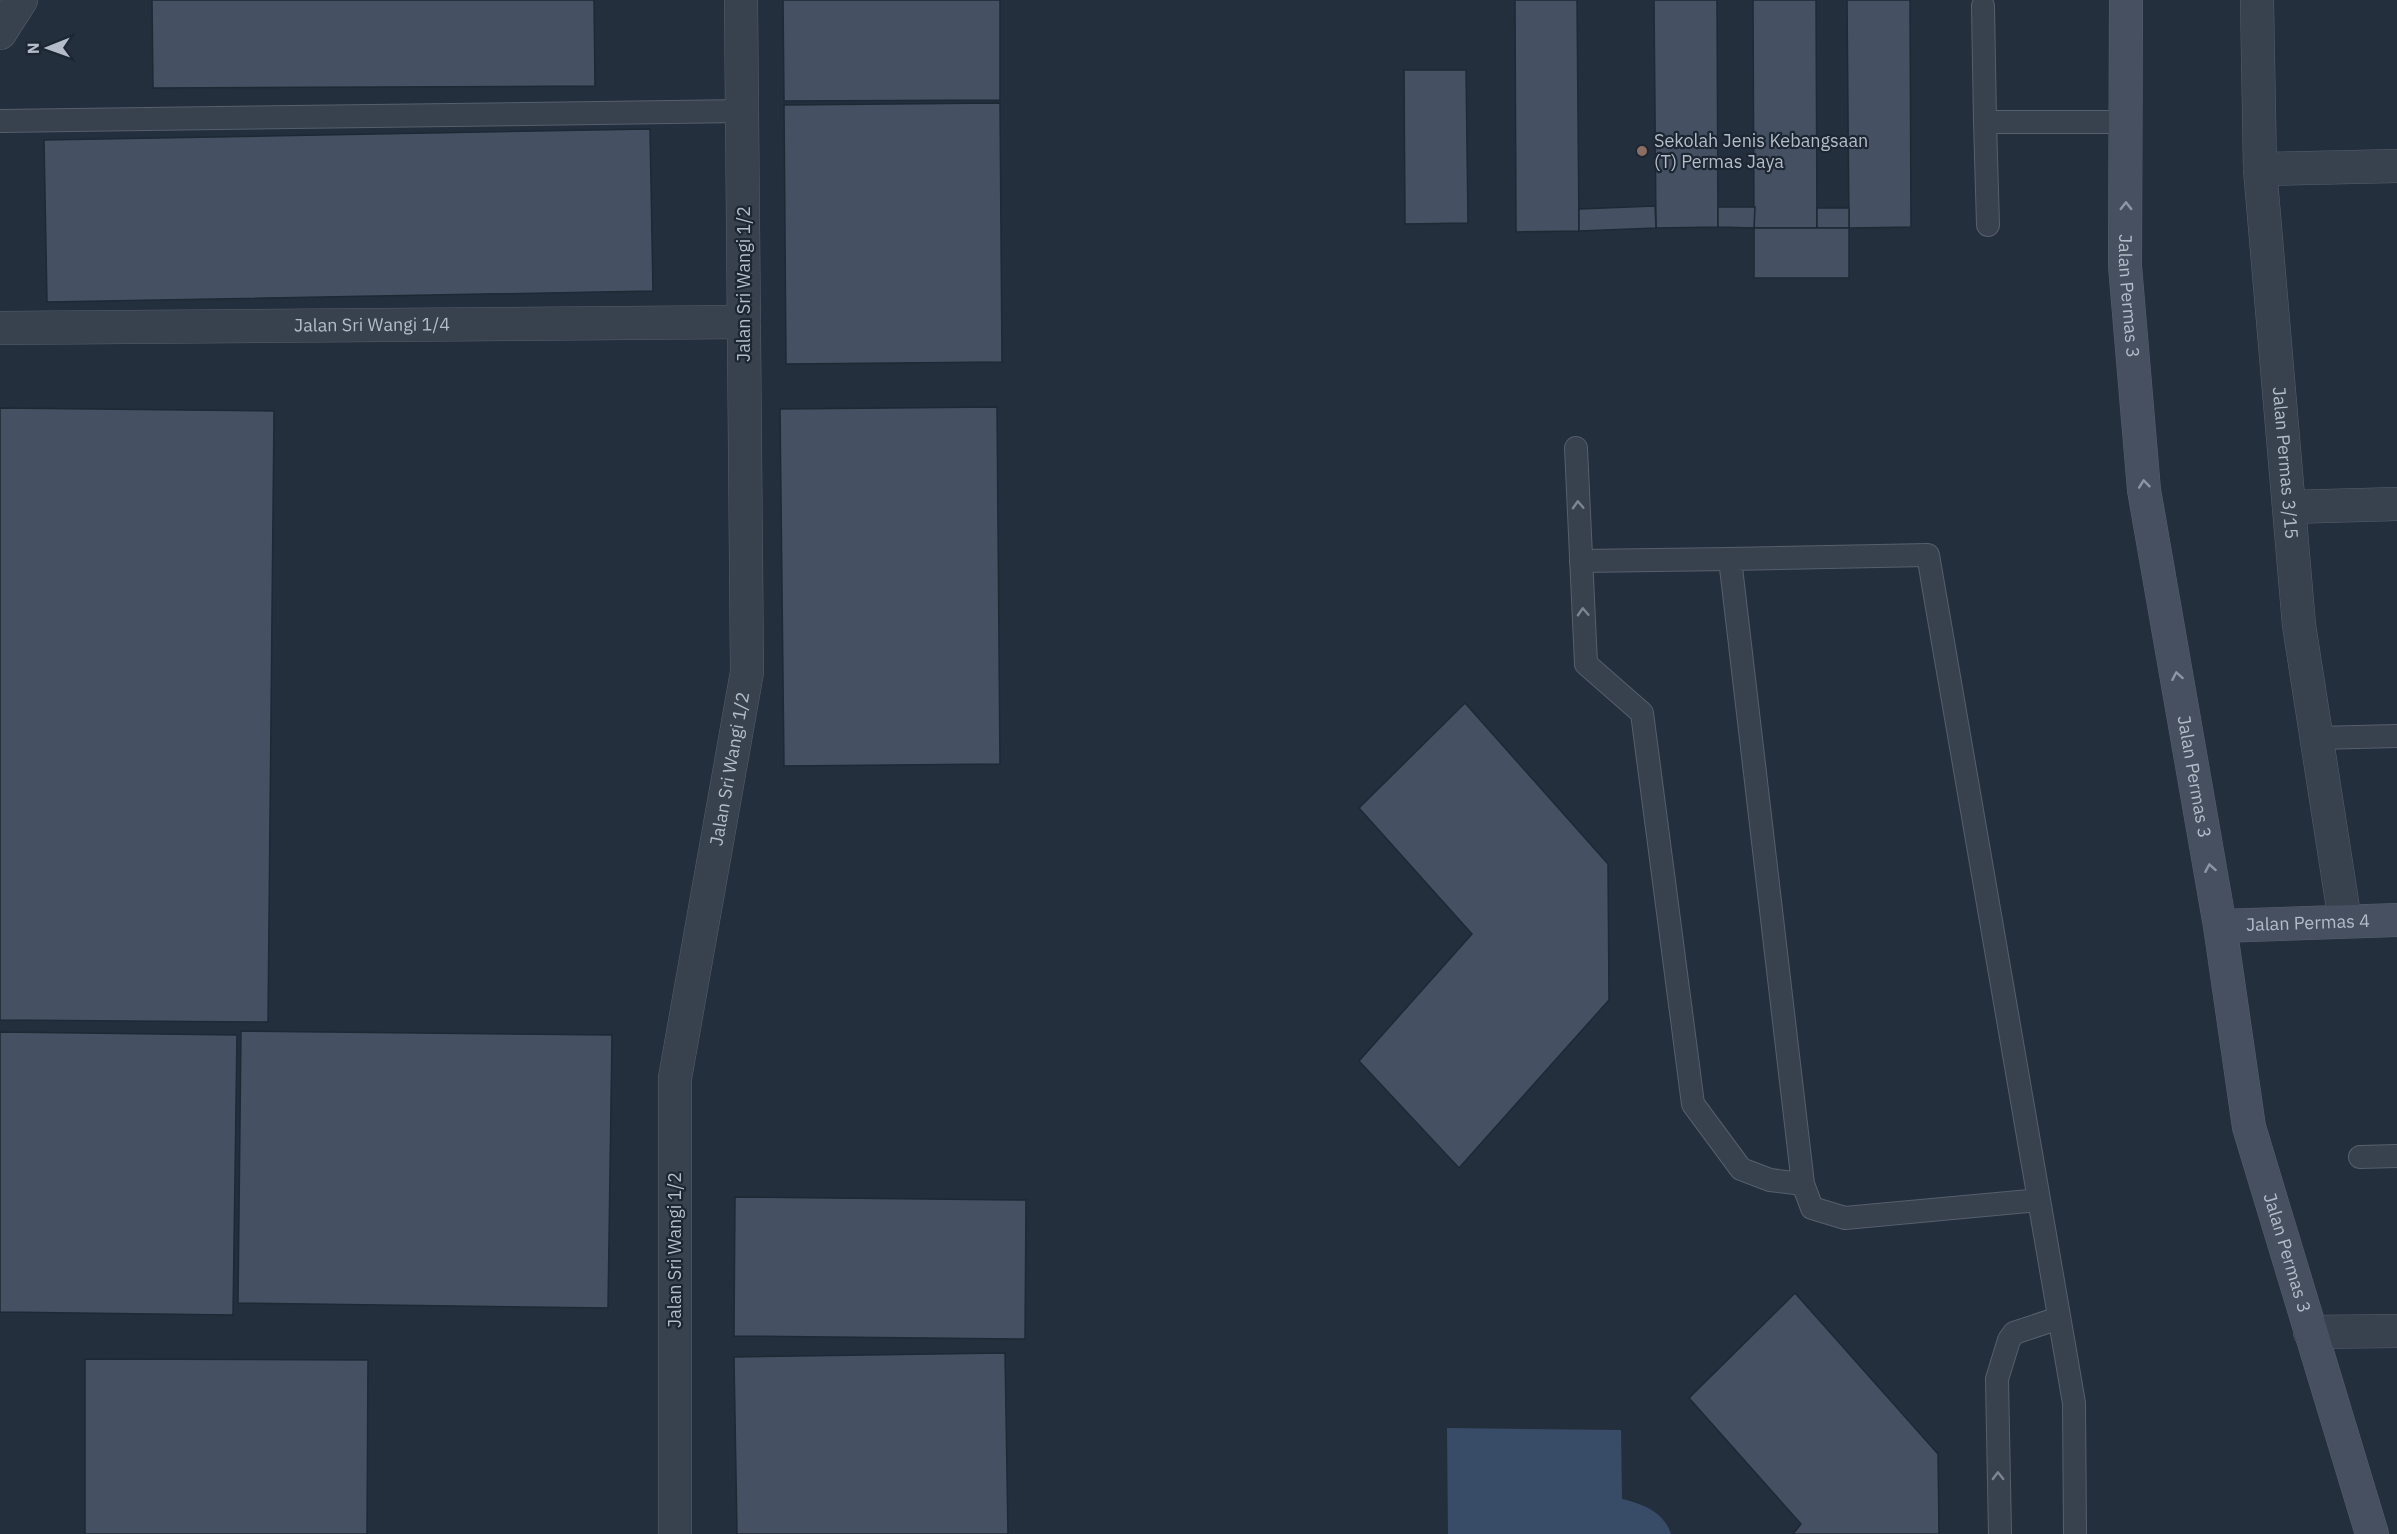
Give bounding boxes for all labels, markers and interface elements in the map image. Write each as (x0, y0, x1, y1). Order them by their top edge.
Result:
north arrow (18, 18, 78, 78)
text: N (23, 42, 43, 54)
place label: Sekolah Jenis Kebangsaan (T) Permas Jaya (1654, 129, 1868, 173)
marker: Sekolah Jenis Kebangsaan (T) Permas Jaya (1635, 144, 1649, 158)
one-way arrow (2120, 201, 2132, 210)
street label: Jalan Sri Wangi 1/2 (732, 206, 755, 362)
street label: Jalan Permas 3 (2114, 234, 2145, 359)
street label: Jalan Sri Wangi 1/4 (294, 312, 450, 337)
street label: Jalan Permas 3/15 (2268, 386, 2304, 540)
one-way arrow (2138, 480, 2151, 489)
one-way arrow (1572, 500, 1585, 509)
one-way arrow (1577, 608, 1590, 617)
one-way arrow (2171, 672, 2183, 681)
street label: Jalan Sri Wangi 1/2 (704, 690, 754, 848)
street label: Jalan Permas 3 (2173, 714, 2216, 840)
one-way arrow (2204, 864, 2217, 874)
street label: Jalan Permas 4 (2246, 909, 2371, 936)
street label: Jalan Sri Wangi 1/2 (663, 1172, 686, 1328)
street label: Jalan Permas 3 (2259, 1190, 2316, 1315)
one-way arrow (1992, 1471, 2005, 1480)

